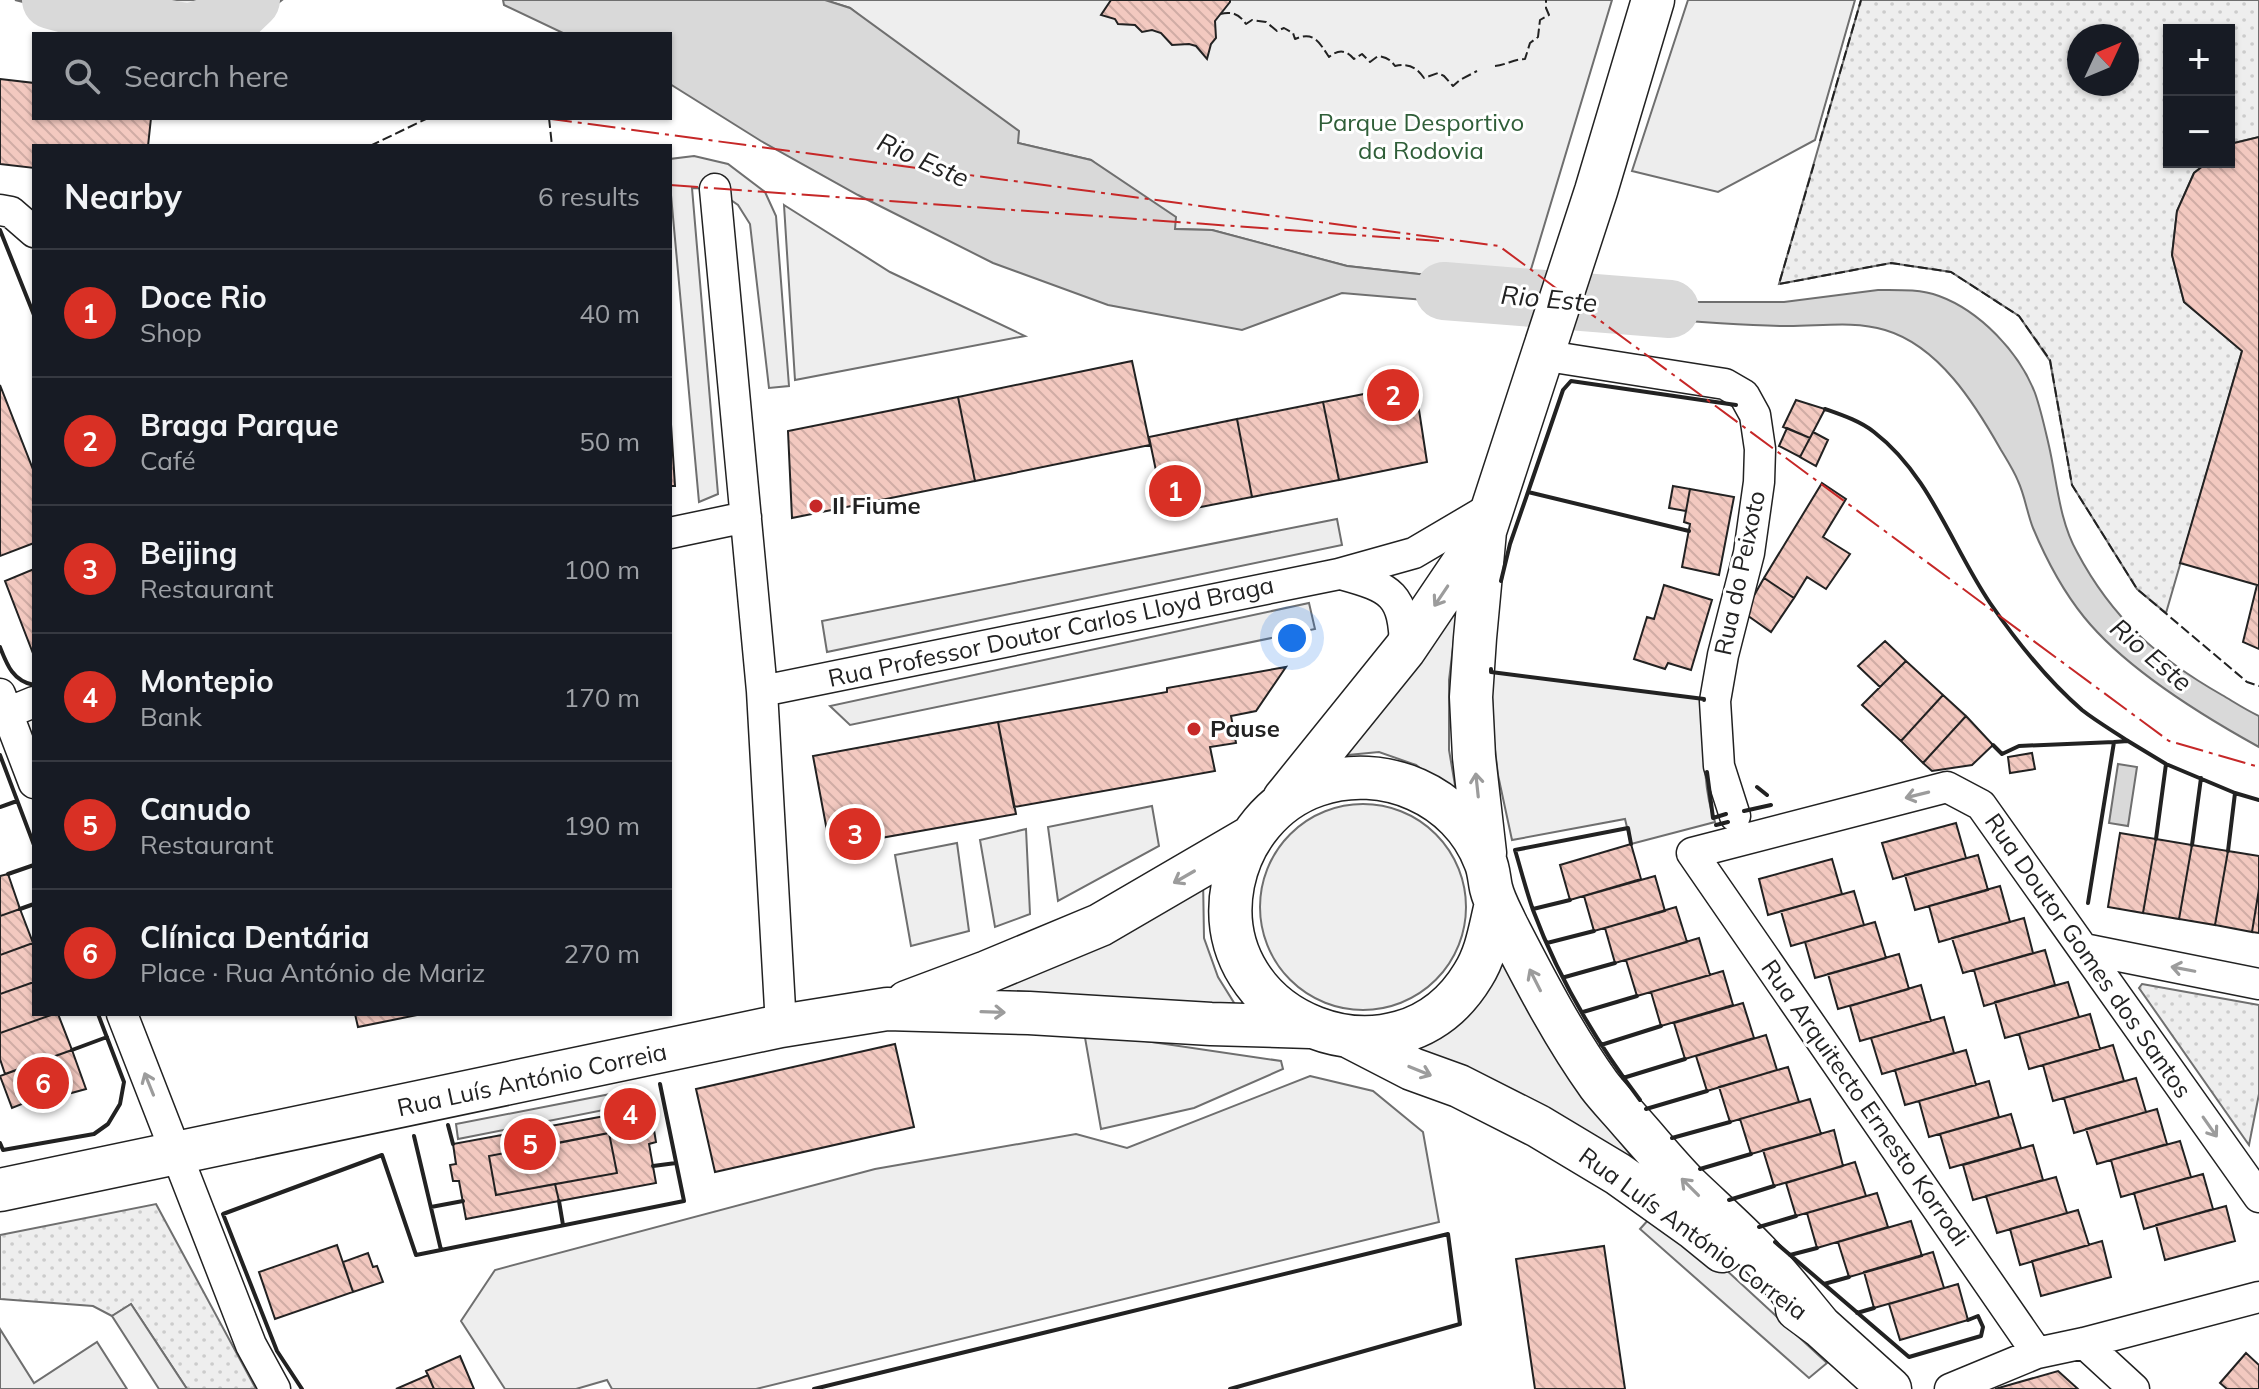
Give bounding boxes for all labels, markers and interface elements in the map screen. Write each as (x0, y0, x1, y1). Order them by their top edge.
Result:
north arrow (2067, 24, 2139, 96)
map controls (2163, 24, 2235, 168)
button: + (2163, 24, 2235, 96)
search box (32, 32, 672, 120)
icon: search (60, 54, 104, 98)
text: Search here (124, 57, 289, 95)
button: − (2163, 96, 2235, 168)
park label: Parque Desportivo da Rodovia (1318, 107, 1524, 165)
water label: Rio Este (872, 125, 974, 194)
text: Nearby (64, 175, 182, 218)
text: 6 results (538, 180, 640, 213)
text: Doce Rio (140, 278, 267, 316)
water label: Rio Este (1499, 278, 1599, 319)
text: 1 (82, 297, 98, 330)
text: 40 m (579, 297, 640, 330)
text: Shop (140, 316, 202, 349)
pin: 2 (1367, 365, 1419, 425)
text: Braga Parque (140, 406, 339, 444)
text: 2 (82, 425, 98, 458)
text: 50 m (579, 425, 640, 458)
text: Café (140, 444, 196, 477)
pin: 1 (1149, 461, 1201, 521)
street label: Rua do Peixoto (1707, 488, 1771, 658)
place label: Il Fiume (832, 490, 921, 520)
marker: Il Fiume (807, 497, 825, 515)
text: Beijing (140, 534, 237, 572)
text: 3 (82, 553, 98, 586)
text: 100 m (564, 553, 640, 586)
street label: Rua Professor Doutor Carlos Lloyd Braga (825, 569, 1276, 693)
text: Restaurant (140, 572, 274, 605)
one-way arrow (1433, 584, 1450, 606)
water label: Rio Este (2104, 611, 2199, 698)
your location (1272, 618, 1312, 658)
text: Montepio (140, 662, 274, 700)
text: 4 (82, 681, 98, 714)
text: 170 m (564, 681, 640, 714)
text: Bank (140, 700, 202, 733)
place label: Pause (1210, 713, 1280, 743)
marker: Pause (1185, 720, 1203, 738)
one-way arrow (1470, 772, 1485, 798)
one-way arrow (1905, 789, 1931, 804)
text: Canudo (140, 790, 251, 828)
pin: 3 (829, 804, 881, 864)
street label: Rua Doutor Gomes dos Santos (1979, 807, 2199, 1104)
text: 5 (82, 809, 98, 842)
text: 190 m (564, 809, 640, 842)
text: Restaurant (140, 828, 274, 861)
one-way arrow (1173, 870, 1197, 885)
text: Clínica Dentária (140, 918, 370, 956)
text: 6 (82, 937, 98, 970)
text: 270 m (564, 937, 640, 970)
street label: Rua Arquitecto Ernesto Korrodi (1755, 954, 1976, 1251)
text: Place · Rua António de Mariz (140, 956, 485, 989)
one-way arrow (2170, 960, 2196, 975)
one-way arrow (1527, 969, 1542, 993)
one-way arrow (979, 1005, 1006, 1020)
street label: Rua Luís António Correia (394, 1036, 669, 1122)
pin: 6 (17, 1053, 69, 1113)
one-way arrow (1407, 1065, 1432, 1080)
one-way arrow (141, 1072, 155, 1097)
pin: 4 (604, 1084, 656, 1144)
pin: 5 (504, 1114, 556, 1174)
one-way arrow (2201, 1116, 2218, 1137)
street label: Rua Luís António Correia (1574, 1140, 1814, 1326)
one-way arrow (1681, 1178, 1700, 1197)

